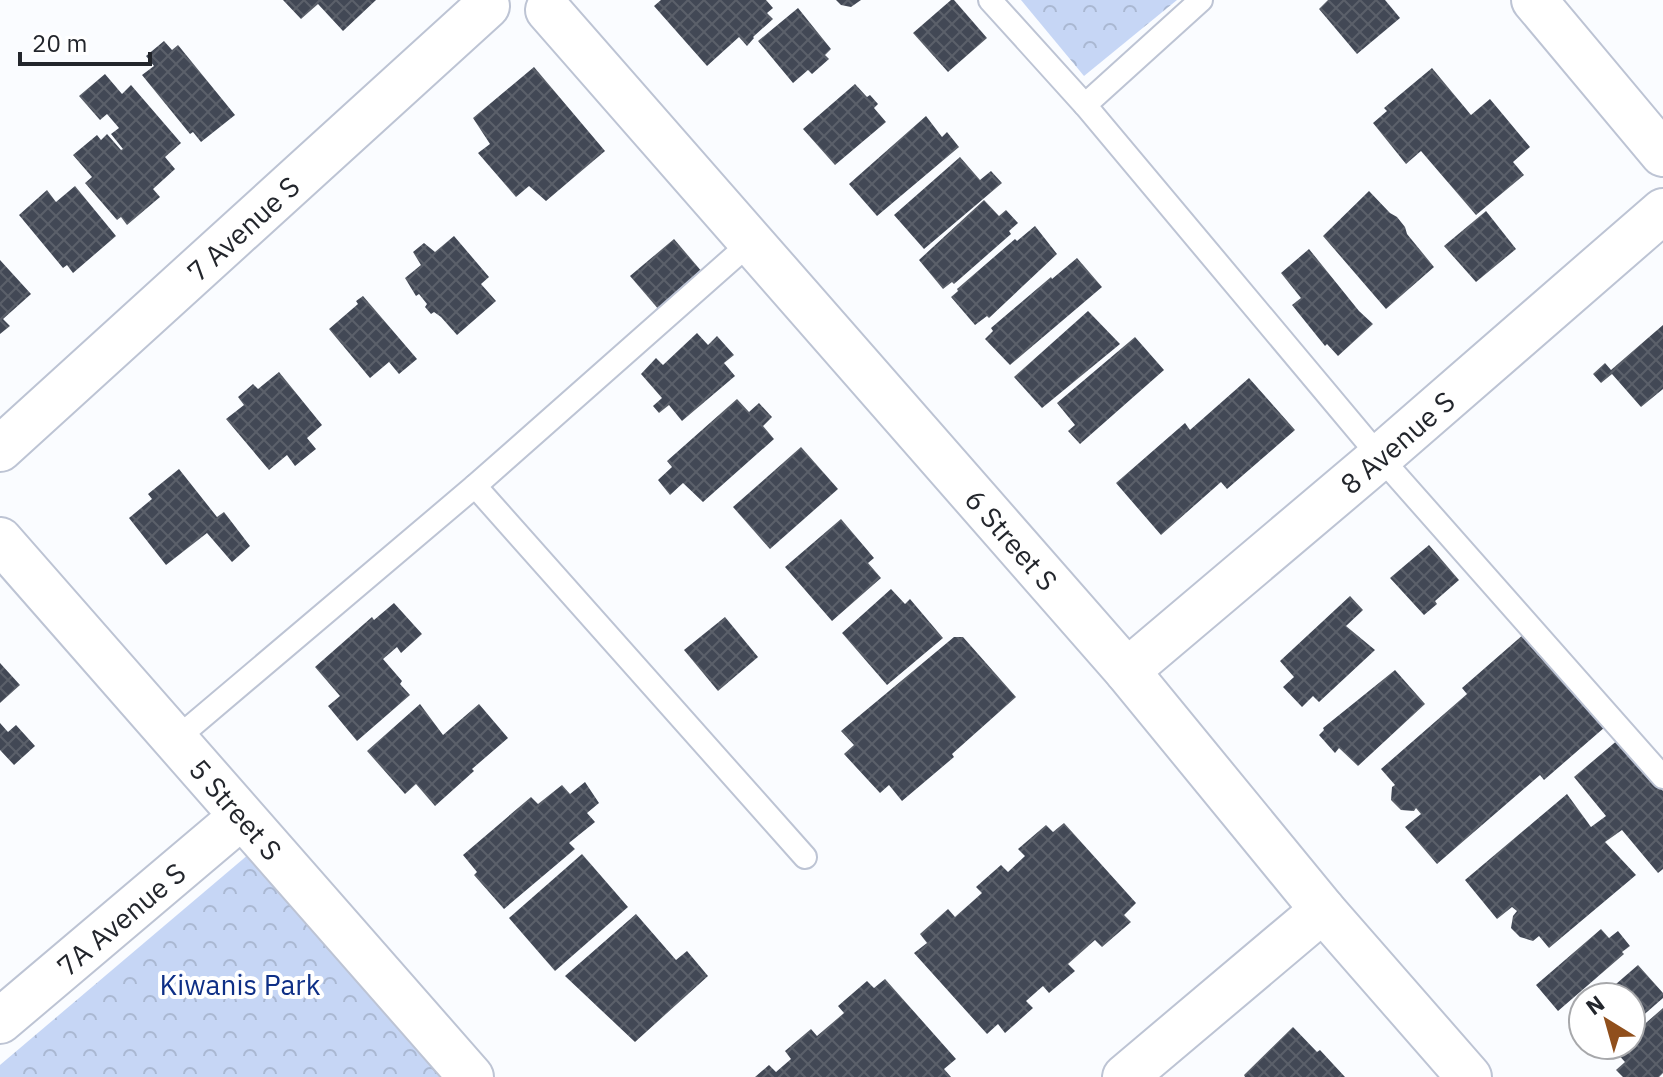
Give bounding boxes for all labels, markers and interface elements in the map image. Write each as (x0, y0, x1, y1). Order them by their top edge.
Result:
scale bar (20, 16, 150, 66)
text: 20 m (32, 27, 87, 59)
street label: 7 Avenue S (178, 168, 307, 289)
street label: 8 Avenue S (1332, 382, 1462, 502)
street label: 6 Street S (957, 481, 1066, 598)
street label: 5 Street S (182, 751, 291, 868)
street label: 7A Avenue S (48, 854, 193, 984)
park label: Kiwanis Park (160, 966, 321, 1003)
north arrow (1567, 981, 1647, 1061)
text: N (1580, 988, 1610, 1021)

